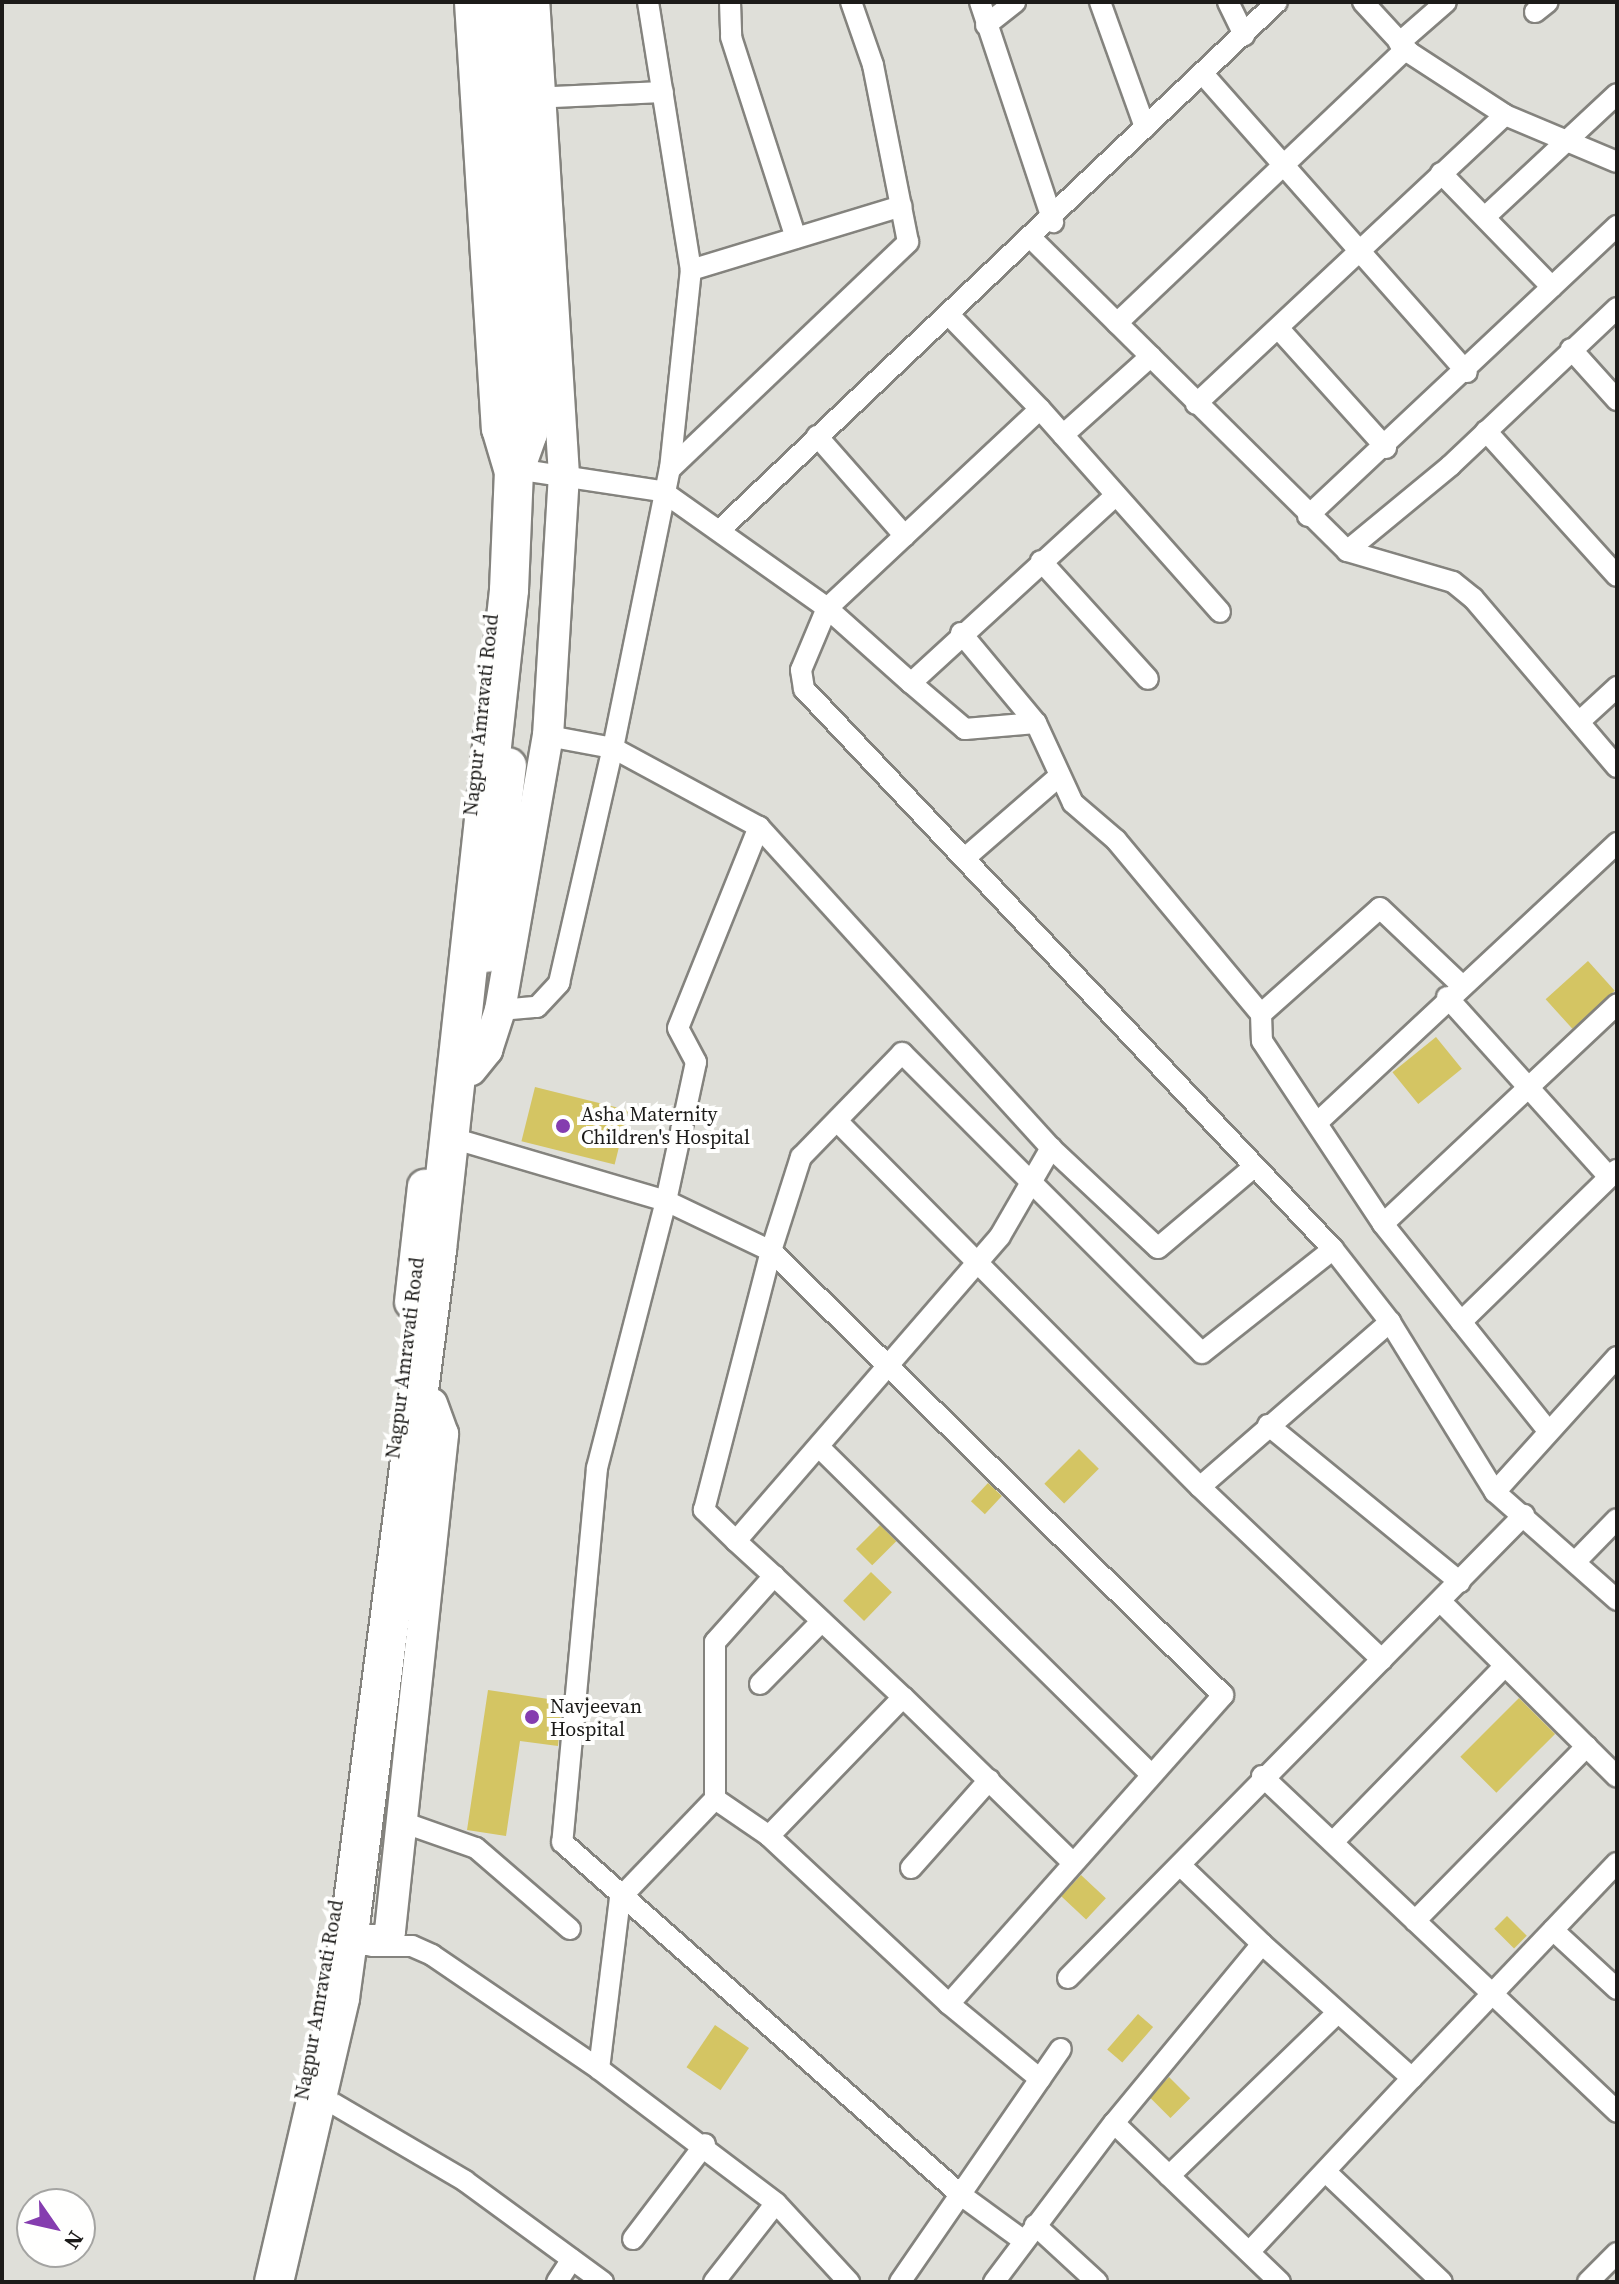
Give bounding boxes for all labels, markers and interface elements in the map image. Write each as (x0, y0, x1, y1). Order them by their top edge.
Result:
street label: Nagpur Amravati Road (458, 613, 504, 817)
place label: Asha Maternity Children's Hospital (581, 1102, 750, 1149)
marker: Asha Maternity Children's Hospital (552, 1115, 574, 1137)
street label: Nagpur Amravati Road (381, 1256, 429, 1460)
place label: Navjeevan Hospital (550, 1694, 642, 1741)
marker: Navjeevan Hospital (521, 1706, 543, 1728)
street label: Nagpur Amravati Road (290, 1898, 348, 2102)
north arrow (16, 2188, 96, 2268)
text: N (57, 2225, 91, 2255)

